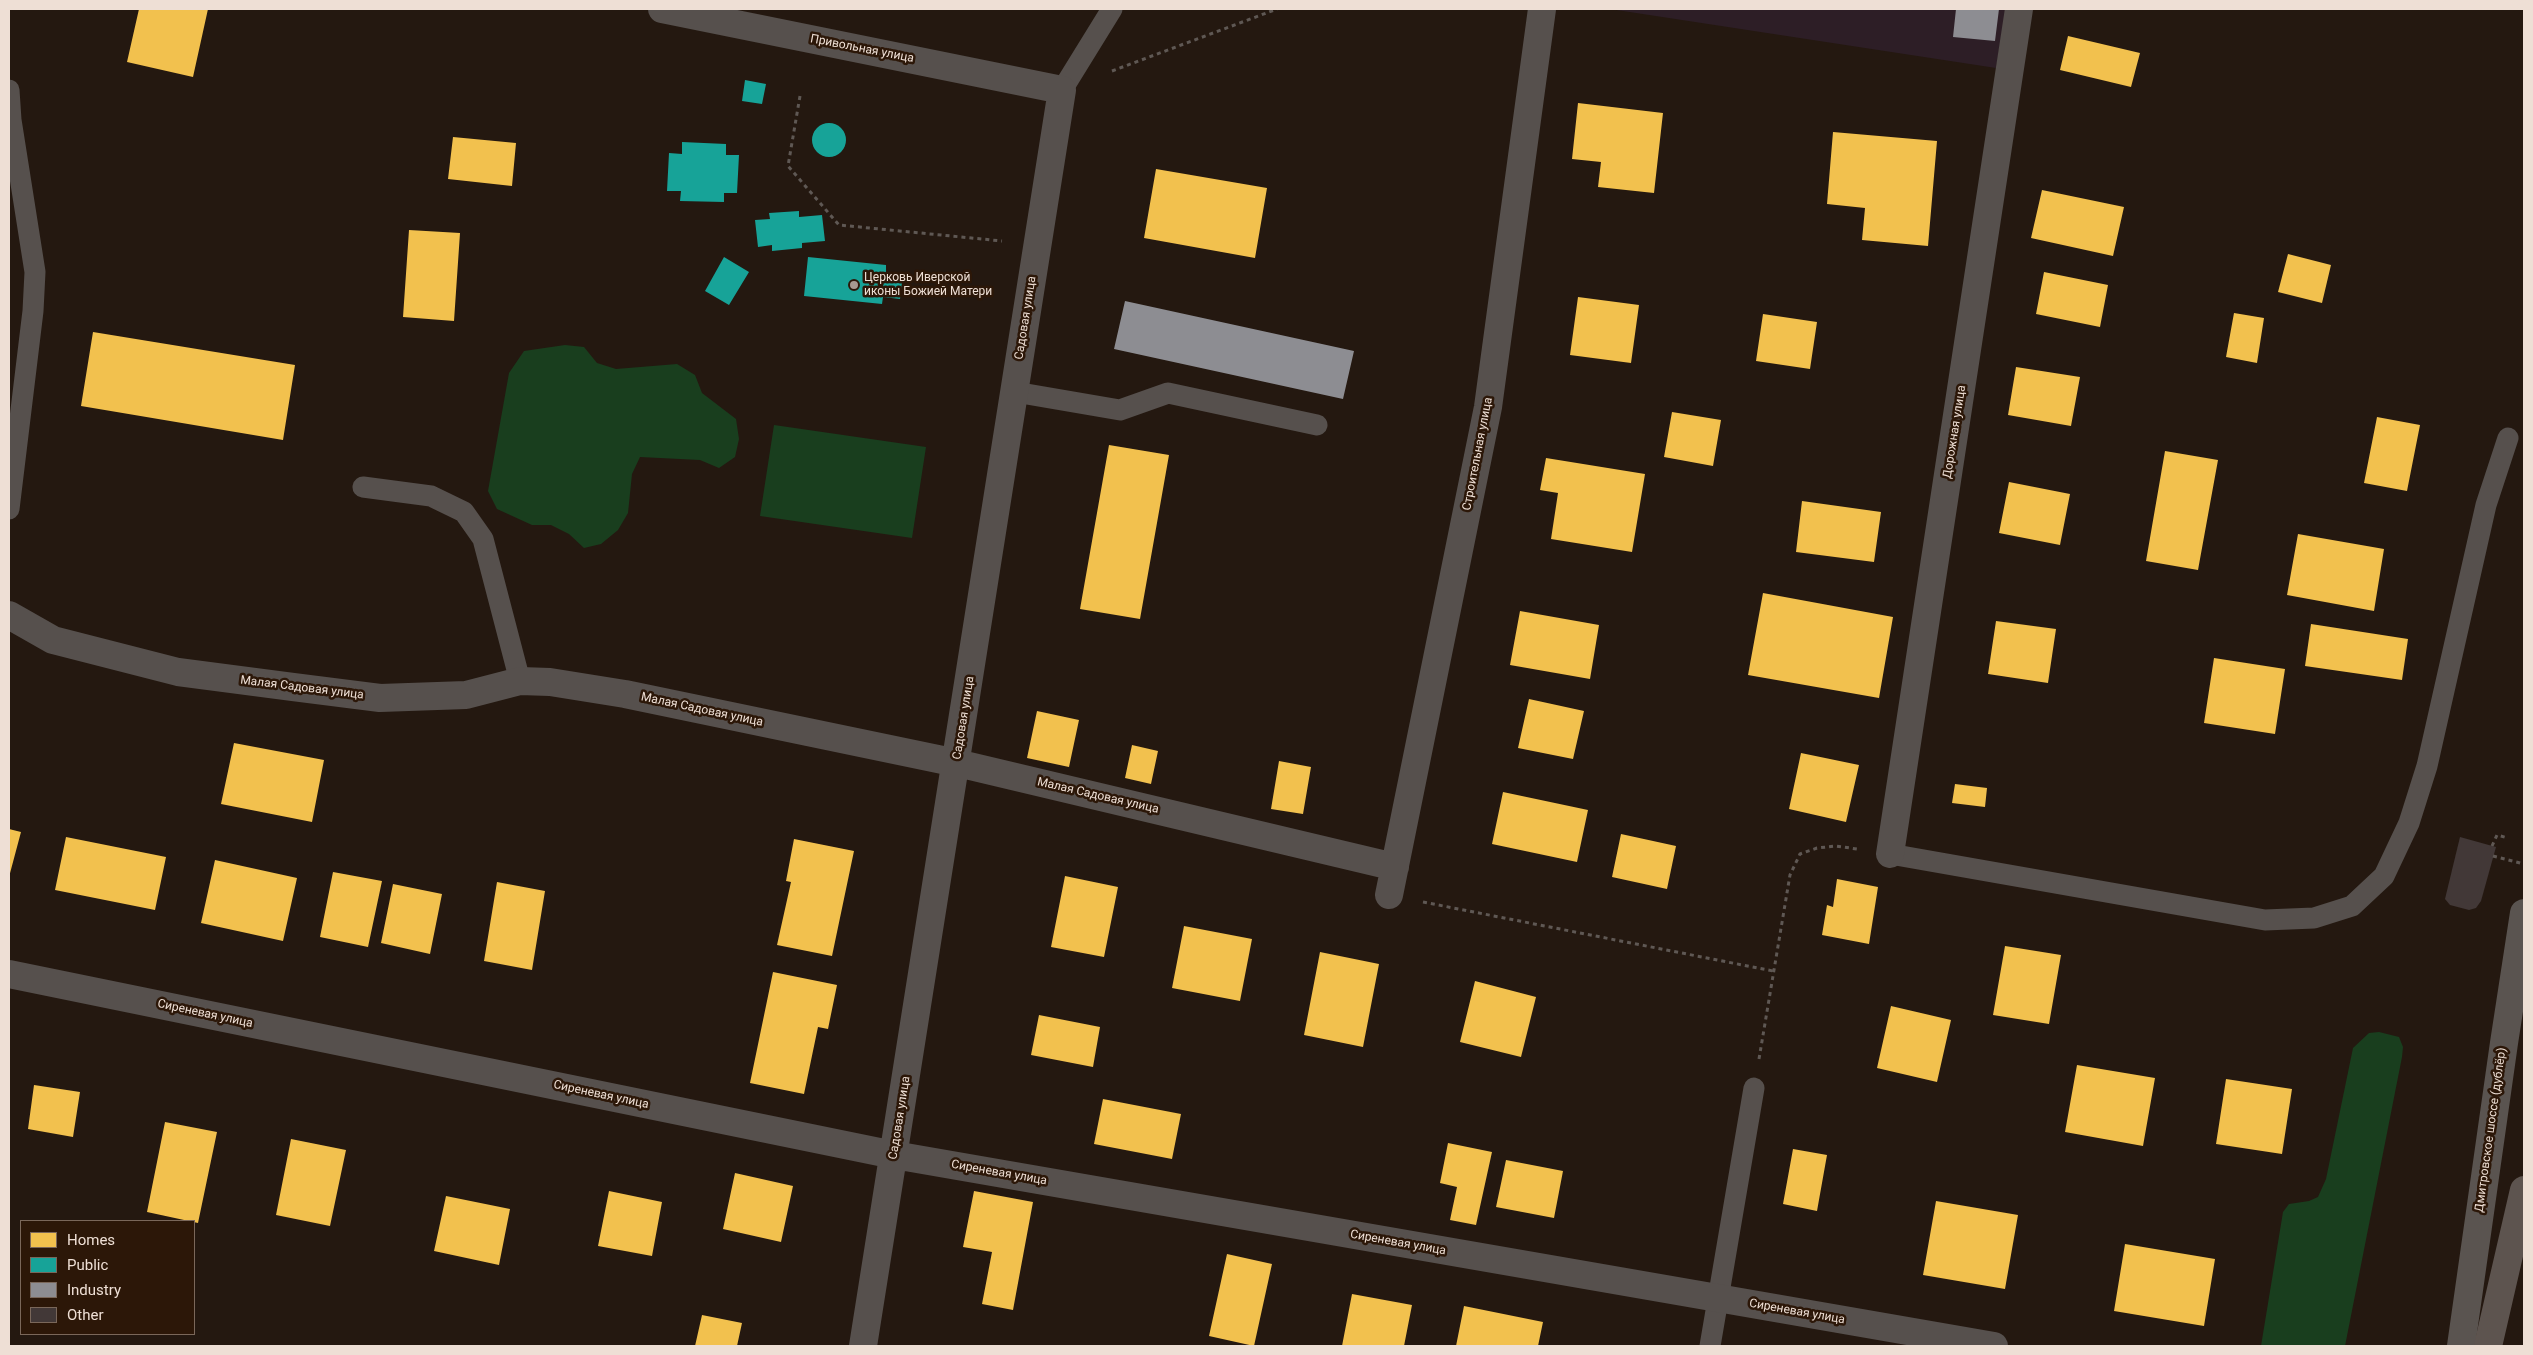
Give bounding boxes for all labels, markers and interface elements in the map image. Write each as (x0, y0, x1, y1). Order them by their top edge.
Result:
street label: Привольная улица (809, 32, 915, 66)
place label: Церковь Иверской иконы Божией Матери (864, 271, 992, 299)
street label: Садовая улица (1012, 275, 1040, 361)
marker: Церковь Иверской иконы Божией Матери (848, 279, 860, 291)
street label: Дорожная улица (1940, 384, 1970, 480)
street label: Строительная улица (1460, 396, 1496, 512)
street label: Малая Садовая улица (239, 673, 365, 703)
street label: Садовая улица (950, 675, 978, 761)
street label: Малая Садовая улица (640, 690, 764, 730)
street label: Малая Садовая улица (1036, 775, 1160, 817)
street label: Сиреневая улица (156, 997, 254, 1031)
street label: Дмитровское шоссе (дублёр) (2472, 1047, 2510, 1213)
street label: Садовая улица (886, 1075, 914, 1161)
street label: Сиреневая улица (552, 1078, 650, 1112)
street label: Сиреневая улица (950, 1157, 1048, 1189)
legend (20, 1220, 195, 1335)
street label: Сиреневая улица (1349, 1227, 1447, 1259)
text: Homes (67, 1231, 115, 1249)
text: Public (67, 1256, 108, 1274)
text: Industry (67, 1281, 121, 1299)
street label: Сиреневая улица (1748, 1296, 1846, 1328)
text: Other (67, 1306, 104, 1324)

